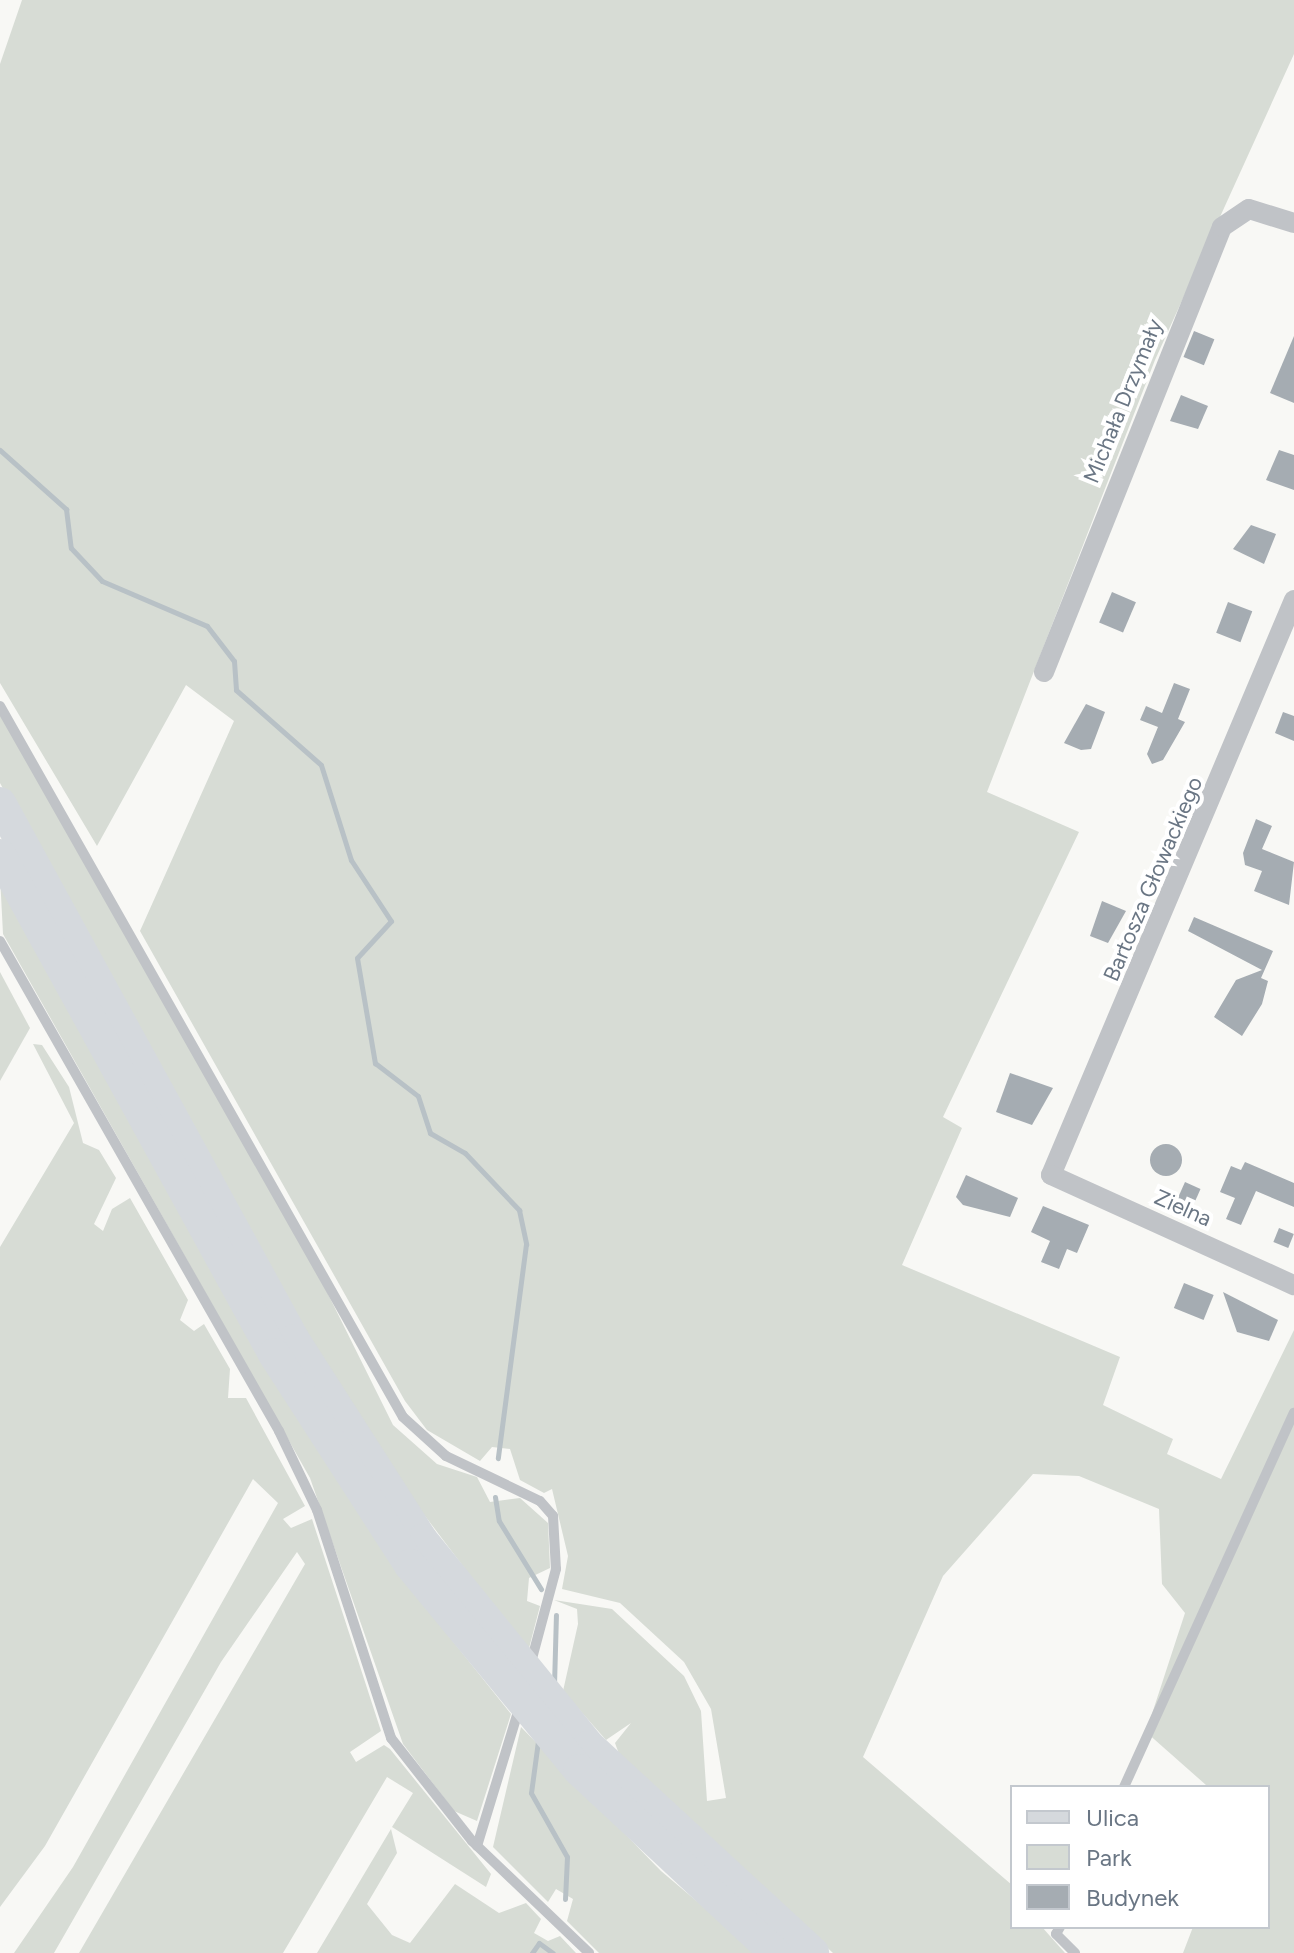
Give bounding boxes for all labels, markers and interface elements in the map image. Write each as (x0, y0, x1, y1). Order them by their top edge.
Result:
street label: Michała Drzymały (1078, 315, 1168, 487)
street label: Bartosza Głowackiego (1098, 773, 1208, 985)
street label: Zielna (1150, 1184, 1216, 1232)
legend (1010, 1785, 1270, 1929)
text: Ulica (1086, 1803, 1139, 1832)
text: Park (1086, 1843, 1132, 1872)
text: Budynek (1086, 1883, 1179, 1912)

